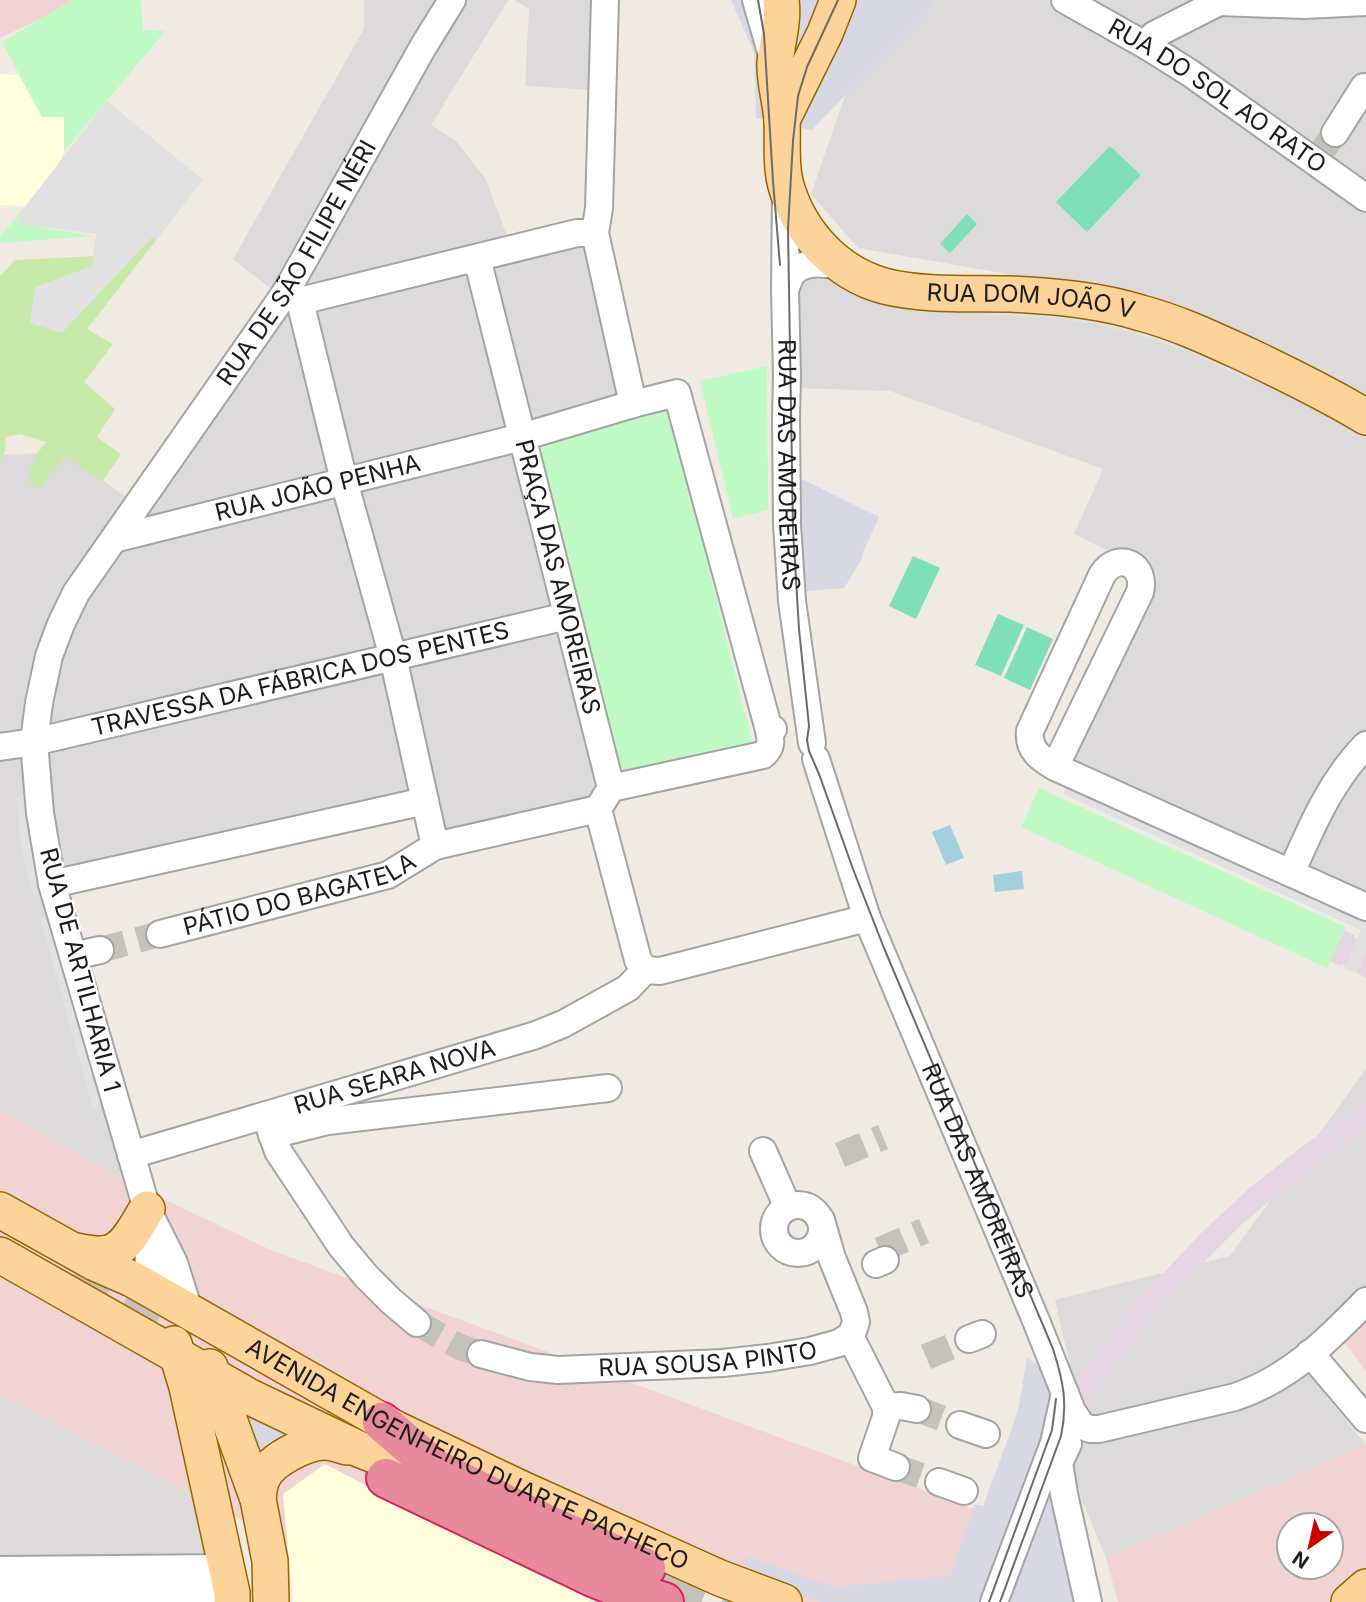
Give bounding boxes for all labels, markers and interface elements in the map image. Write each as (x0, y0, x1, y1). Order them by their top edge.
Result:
street label: RUA DO SOL AO RATO (1103, 12, 1332, 179)
street label: RUA DE SÃO FILIPE NÉRI (210, 135, 382, 391)
street label: RUA DOM JOÃO V (926, 277, 1138, 324)
street label: RUA DAS AMOREIRAS (772, 339, 806, 592)
street label: PRAÇA DAS AMOREIRAS (509, 436, 607, 717)
street label: RUA JOÃO PENHA (212, 448, 423, 527)
street label: TRAVESSA DA FÁBRICA DOS PENTES (88, 615, 512, 742)
street label: RUA DE ARTILHARIA 1 (34, 845, 127, 1095)
street label: PÁTIO DO BAGATELA (180, 846, 421, 941)
street label: RUA SEARA NOVA (290, 1033, 499, 1120)
street label: RUA DAS AMOREIRAS (916, 1059, 1040, 1302)
street label: AVENIDA ENGENHEIRO DUARTE PACHECO (241, 1332, 693, 1576)
street label: RUA SOUSA PINTO (598, 1335, 819, 1382)
north arrow (1275, 1511, 1345, 1581)
text: N (1288, 1546, 1313, 1573)

